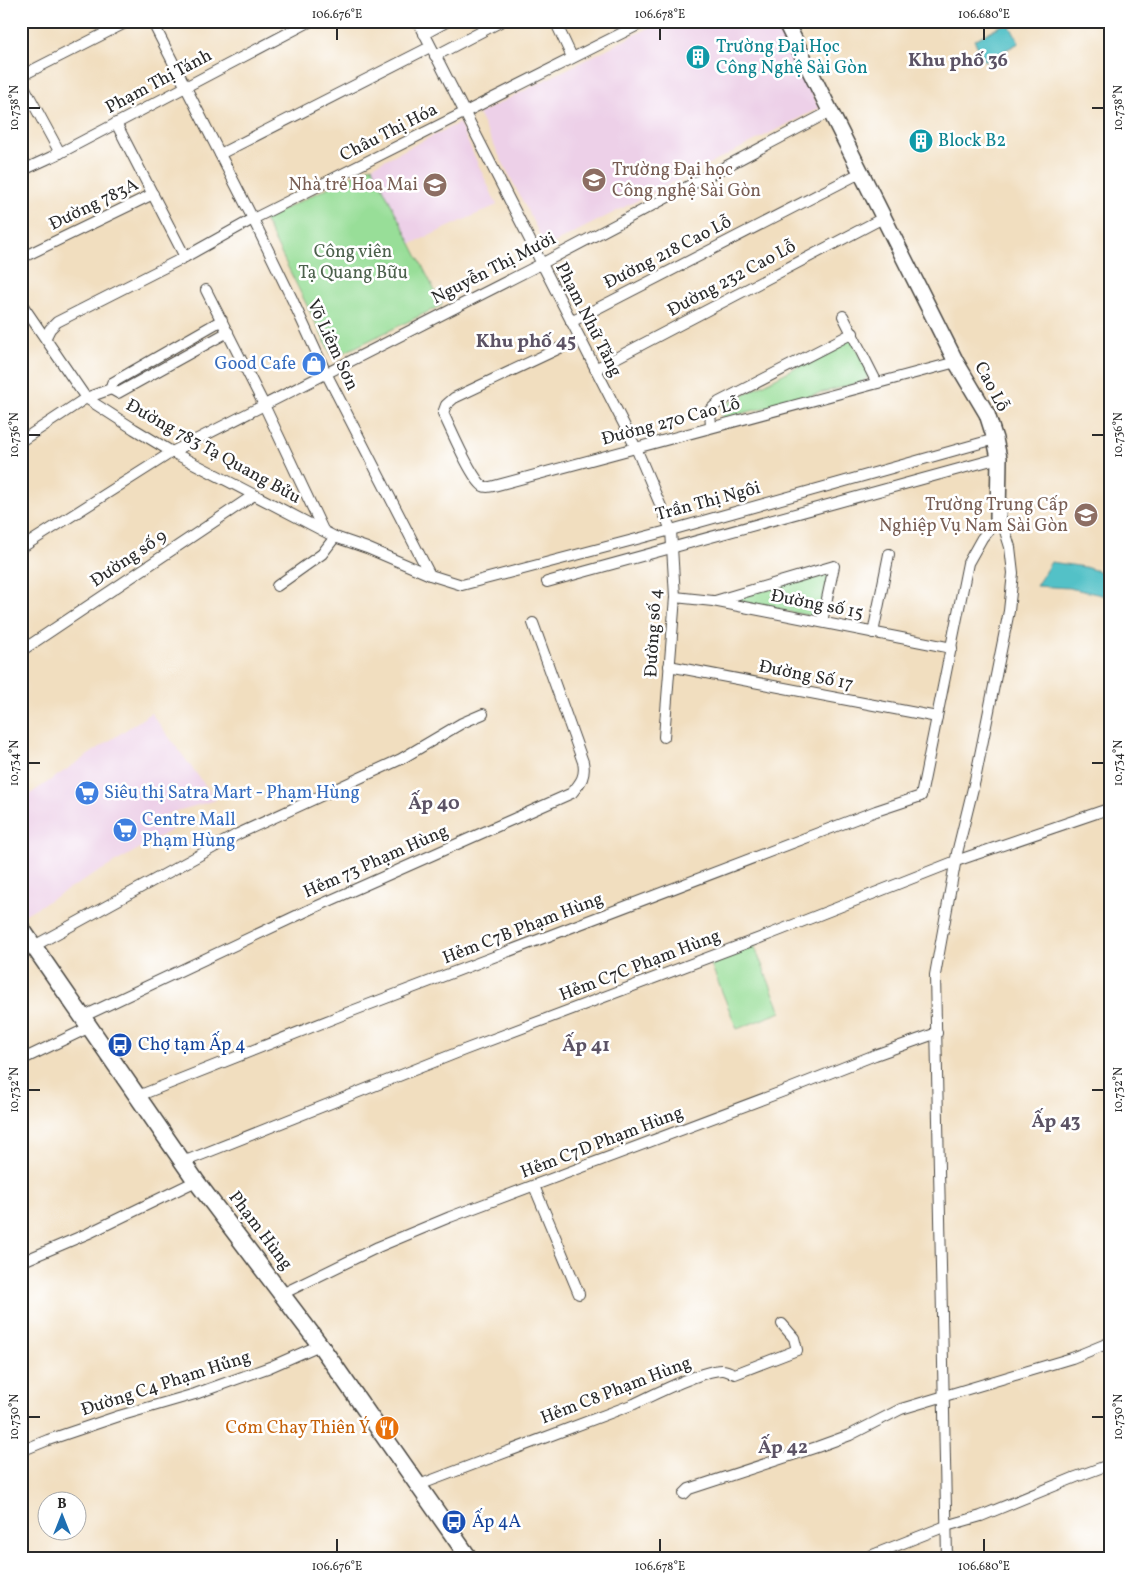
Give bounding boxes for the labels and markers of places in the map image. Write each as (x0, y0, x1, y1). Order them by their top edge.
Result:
place label: Trường Đại Học Công Nghệ Sài Gòn (716, 35, 868, 81)
building icon: Trường Đại Học Công Nghệ Sài Gòn (685, 44, 711, 70)
building icon: Block B2 (908, 128, 934, 154)
place label: Block B2 (938, 129, 1006, 154)
place label: Trường Đại học Công nghệ Sài Gòn (612, 158, 761, 204)
school or university icon: Trường Đại học Công nghệ Sài Gòn (581, 167, 607, 193)
school or university icon: Nhà trẻ Hoa Mai (422, 172, 448, 198)
place label: Nhà trẻ Hoa Mai (289, 173, 418, 198)
shop icon: Good Cafe (301, 351, 327, 377)
place label: Good Cafe (215, 352, 296, 377)
place label: Trường Trung Cấp Nghiệp Vụ Nam Sài Gòn (879, 493, 1068, 539)
school or university icon: Trường Trung Cấp Nghiệp Vụ Nam Sài Gòn (1073, 502, 1099, 528)
supermarket icon: Siêu thị Satra Mart - Phạm Hùng (74, 780, 100, 806)
place label: Siêu thị Satra Mart - Phạm Hùng (104, 781, 360, 806)
place label: Centre Mall Phạm Hùng (142, 808, 236, 854)
supermarket icon: Centre Mall Phạm Hùng (112, 817, 138, 843)
place label: Chợ tạm Ấp 4 (138, 1031, 246, 1058)
bus stop icon: Chợ tạm Ấp 4 (107, 1032, 133, 1058)
restaurant icon: Cơm Chay Thiên Ý (374, 1415, 400, 1441)
place label: Cơm Chay Thiên Ý (225, 1416, 370, 1441)
place label: Ấp 4A (472, 1508, 522, 1535)
bus stop icon: Ấp 4A (441, 1509, 467, 1535)

